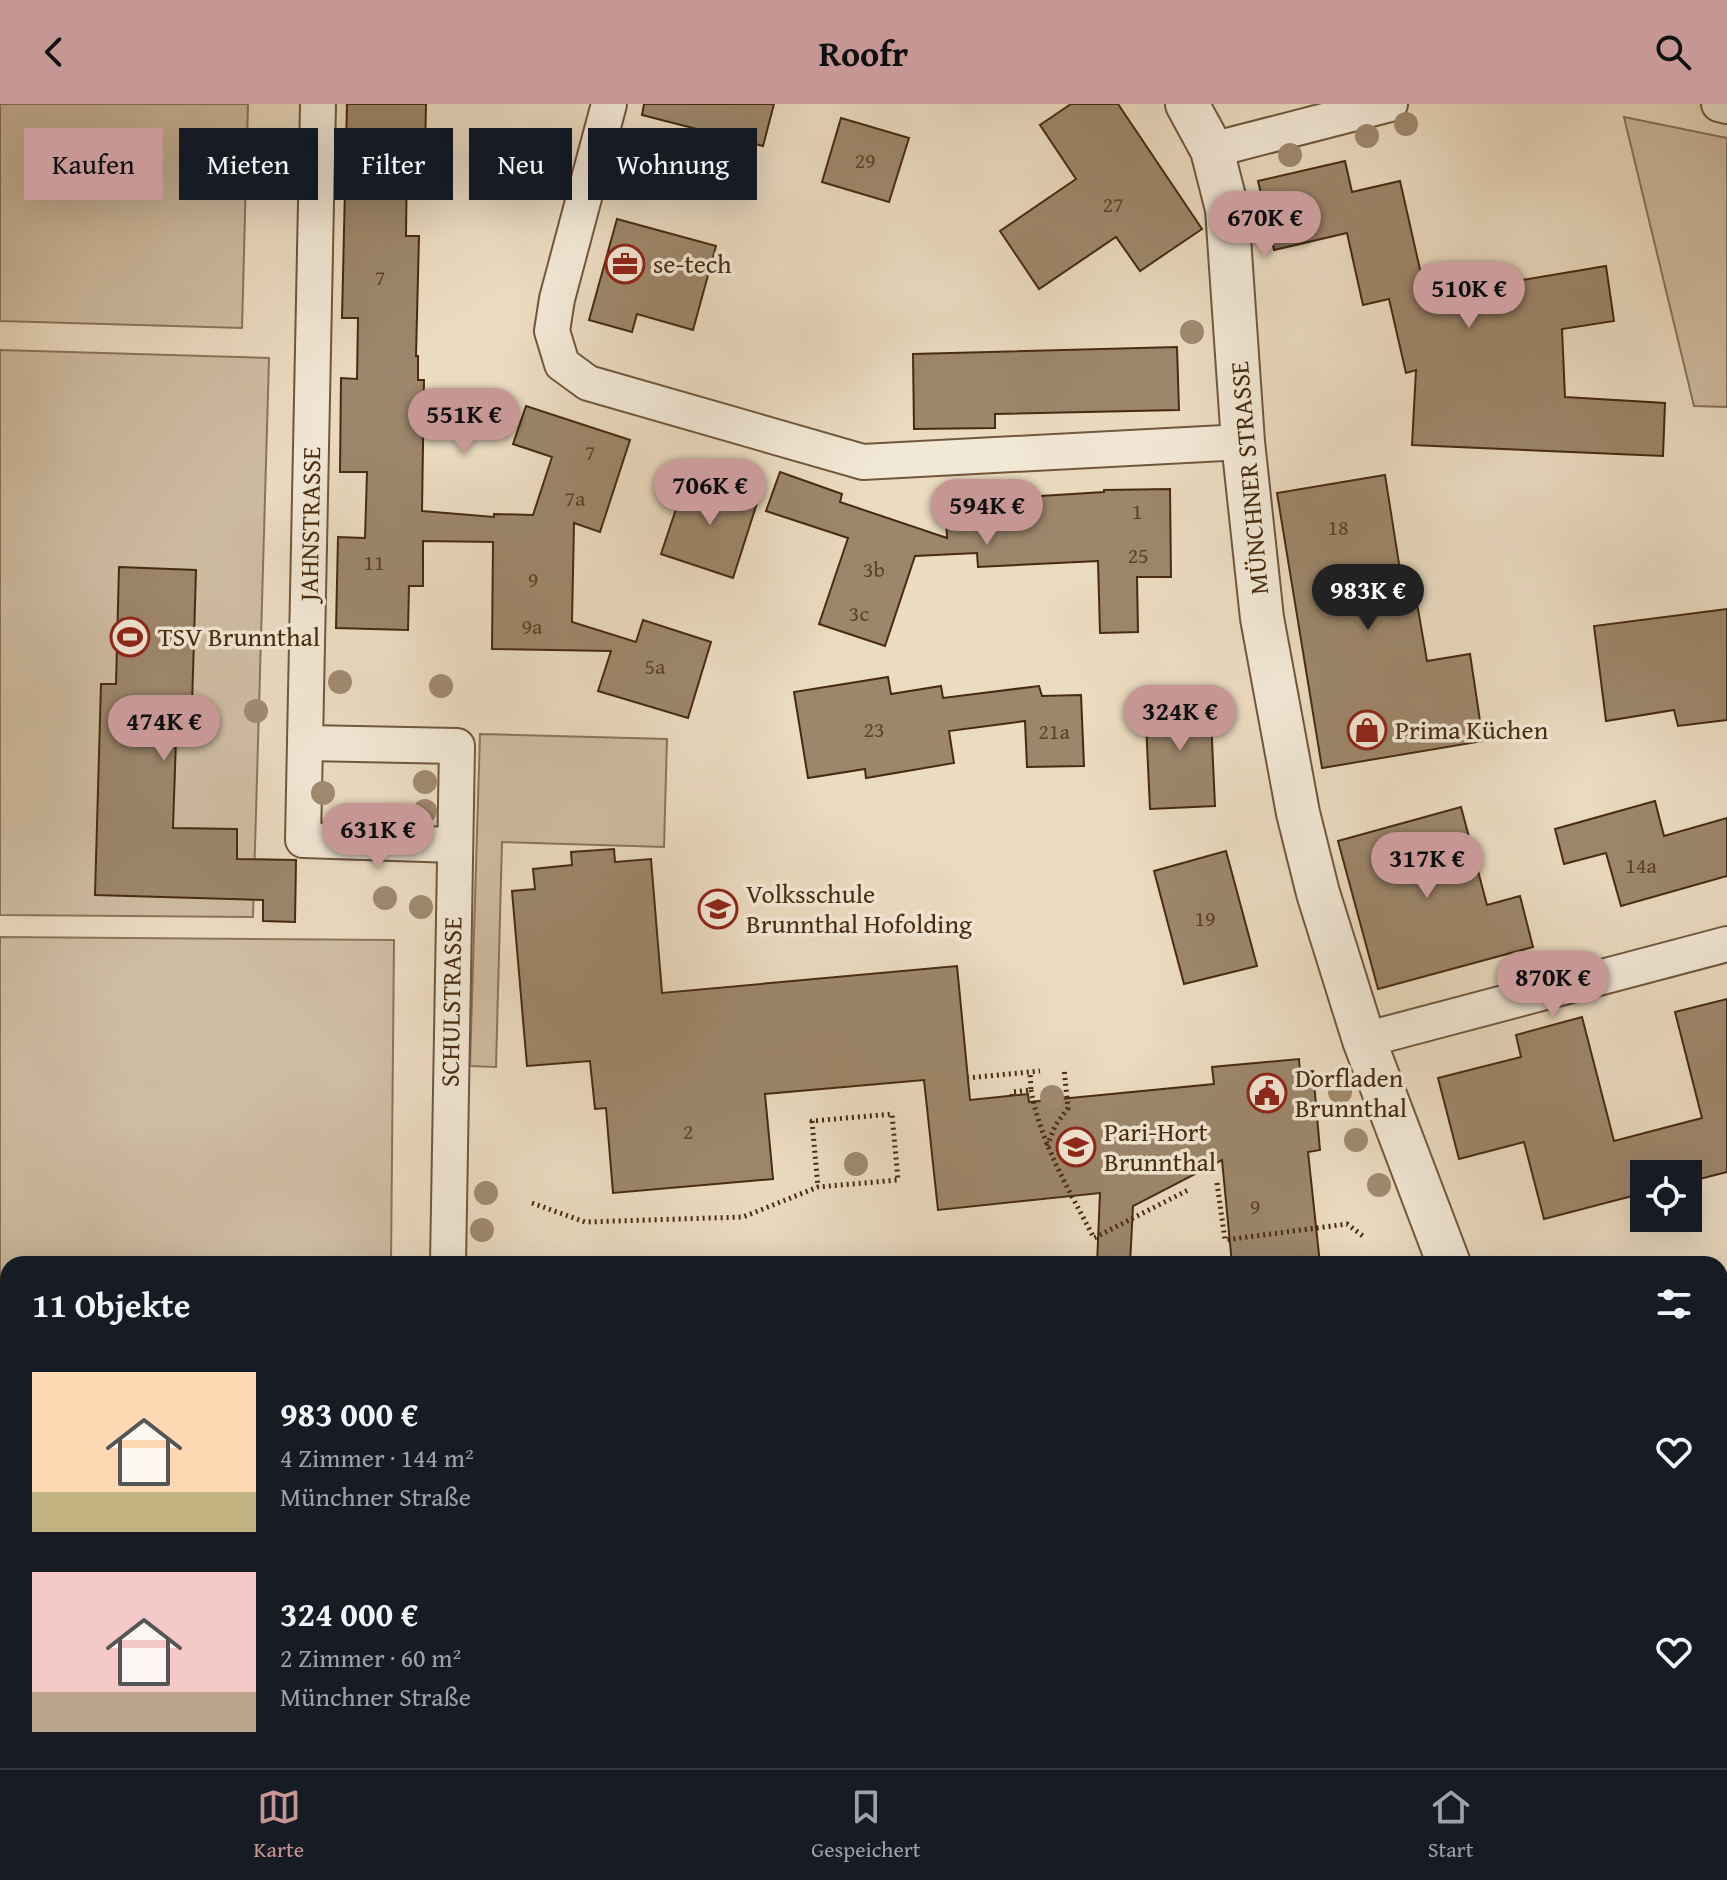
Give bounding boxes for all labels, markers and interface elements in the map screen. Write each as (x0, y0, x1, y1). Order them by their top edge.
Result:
text: Roofr (819, 26, 908, 79)
icon: back (32, 30, 76, 74)
icon: search (1651, 30, 1695, 74)
chip: Kaufen (24, 128, 163, 200)
chip: Mieten (179, 128, 318, 200)
chip: Filter (334, 128, 453, 200)
chip: Neu (469, 128, 572, 200)
chip: Wohnung (588, 128, 757, 200)
house number: 29 (854, 144, 876, 176)
house number: 27 (1102, 188, 1124, 220)
pin: 670K € (1200, 191, 1330, 259)
text: 670K € (1227, 197, 1303, 236)
office icon: se-tech (604, 243, 646, 285)
place label: se-tech (653, 244, 732, 283)
house number: 7 (375, 261, 385, 293)
pin: 510K € (1404, 262, 1534, 330)
text: 510K € (1431, 268, 1507, 307)
street label: MÜNCHNER STRASSE (1219, 360, 1278, 596)
pin: 551K € (399, 388, 529, 456)
text: 551K € (426, 394, 502, 433)
house number: 7 (585, 436, 595, 468)
street label: JAHNSTRASSE (289, 446, 330, 605)
pin: 706K € (645, 459, 775, 527)
text: 706K € (672, 465, 748, 504)
pin: 594K € (922, 479, 1052, 547)
house number: 7a (565, 482, 586, 514)
text: 594K € (949, 485, 1025, 524)
house number: 1 (1132, 495, 1142, 527)
house number: 18 (1327, 511, 1349, 543)
house number: 25 (1127, 539, 1149, 571)
house number: 11 (363, 546, 385, 578)
house number: 3b (863, 553, 885, 585)
house number: 9 (528, 563, 538, 595)
pin: 983K € (1303, 564, 1433, 632)
text: 983K € (1330, 570, 1406, 609)
house number: 3c (849, 597, 869, 629)
house number: 9a (522, 610, 543, 642)
sports icon: TSV Brunnthal (109, 616, 151, 658)
place label: TSV Brunnthal (158, 617, 320, 656)
house number: 5a (645, 650, 666, 682)
pin: 324K € (1115, 685, 1245, 753)
text: 324K € (1142, 691, 1218, 730)
pin: 474K € (99, 695, 229, 763)
text: 474K € (126, 701, 202, 740)
shop icon: Prima Küchen (1346, 709, 1388, 751)
place label: Prima Küchen (1395, 710, 1549, 749)
house number: 23 (863, 713, 885, 745)
house number: 21a (1038, 715, 1070, 747)
pin: 631K € (313, 803, 443, 871)
text: 631K € (340, 809, 416, 848)
pin: 317K € (1362, 832, 1492, 900)
text: 317K € (1389, 838, 1465, 877)
house number: 14a (1625, 849, 1657, 881)
place label: Volksschule Brunnthal Hofolding (746, 874, 972, 943)
school or university icon: Volksschule Brunnthal Hofolding (697, 888, 739, 930)
house number: 19 (1194, 902, 1216, 934)
street label: SCHULSTRASSE (430, 916, 471, 1088)
pin: 870K € (1488, 951, 1618, 1019)
text: 870K € (1515, 957, 1591, 996)
place label: Dorfladen Brunnthal (1295, 1058, 1407, 1127)
public building icon: Dorfladen Brunnthal (1246, 1072, 1288, 1114)
place label: Pari-Hort Brunnthal (1104, 1112, 1216, 1181)
house number: 2 (683, 1115, 693, 1147)
school or university icon: Pari-Hort Brunnthal (1055, 1126, 1097, 1168)
map controls (1630, 1160, 1702, 1232)
button: locate (1630, 1160, 1702, 1232)
house number: 9 (1250, 1190, 1260, 1222)
text: 11 Objekte (32, 1280, 190, 1329)
icon: filters (1652, 1282, 1696, 1326)
text: 983 000 € (280, 1389, 418, 1438)
icon: home (96, 1404, 192, 1500)
icon: heart (1652, 1430, 1696, 1474)
text: 4 Zimmer · 144 m² (280, 1438, 474, 1477)
text: Münchner Straße (280, 1477, 471, 1516)
text: 324 000 € (280, 1589, 418, 1638)
icon: home (96, 1604, 192, 1700)
icon: heart (1652, 1630, 1696, 1674)
text: 2 Zimmer · 60 m² (280, 1638, 461, 1677)
text: Münchner Straße (280, 1677, 471, 1716)
tab: Karte (254, 1785, 304, 1865)
tab: Gespeichert (811, 1785, 921, 1865)
tab: Start (1428, 1785, 1473, 1865)

